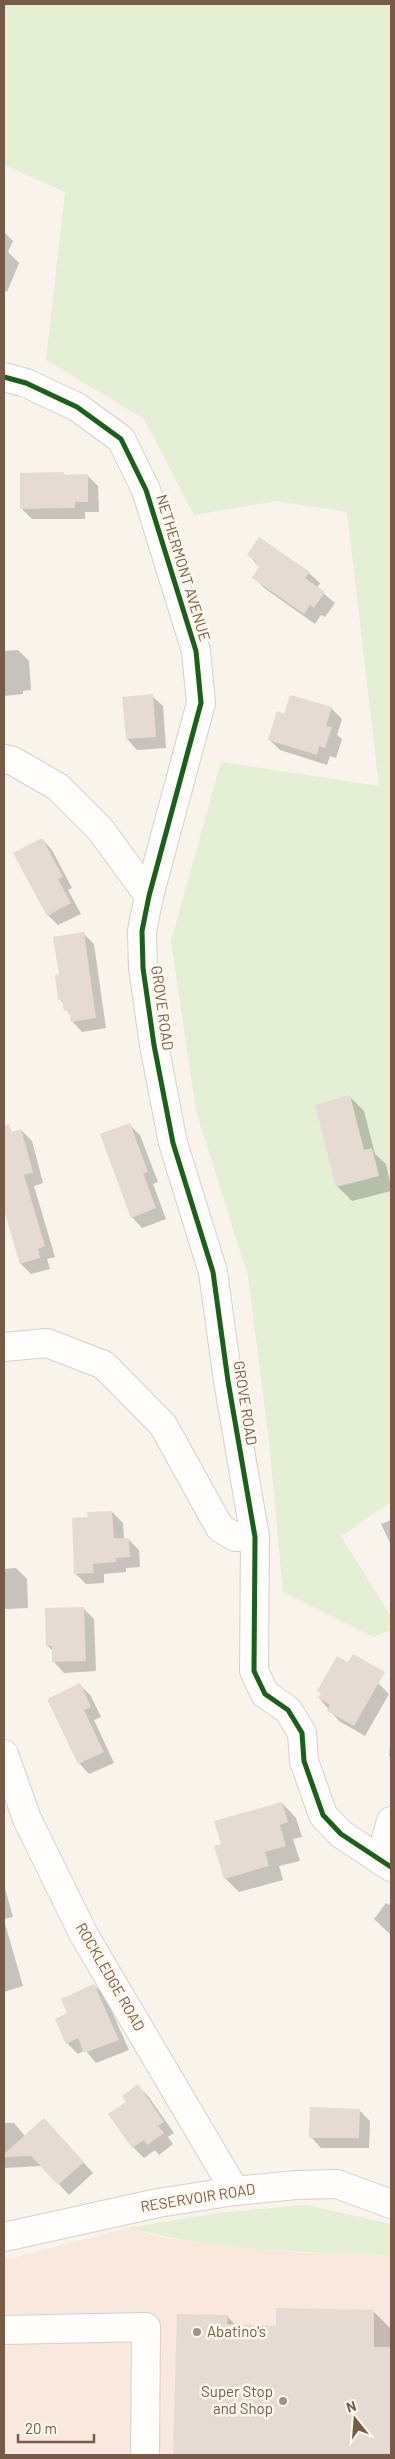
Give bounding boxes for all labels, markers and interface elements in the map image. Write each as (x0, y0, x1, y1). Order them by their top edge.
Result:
street label: NETHERMONT AVENUE (153, 492, 215, 643)
street label: GROVE ROAD (148, 964, 178, 1051)
street label: GROVE ROAD (230, 1359, 262, 1446)
street label: ROCKLEDGE ROAD (73, 1919, 149, 2034)
street label: RESERVOIR ROAD (139, 2179, 256, 2215)
place label: Abatino's (207, 2322, 266, 2340)
marker: Abatino's (191, 2326, 203, 2338)
place label: Super Stop and Shop (201, 2382, 273, 2417)
north arrow (330, 2394, 380, 2444)
marker: Super Stop and Shop (277, 2395, 289, 2407)
text: N (344, 2397, 358, 2416)
scale bar (18, 2412, 94, 2444)
text: 20 m (25, 2419, 57, 2437)

